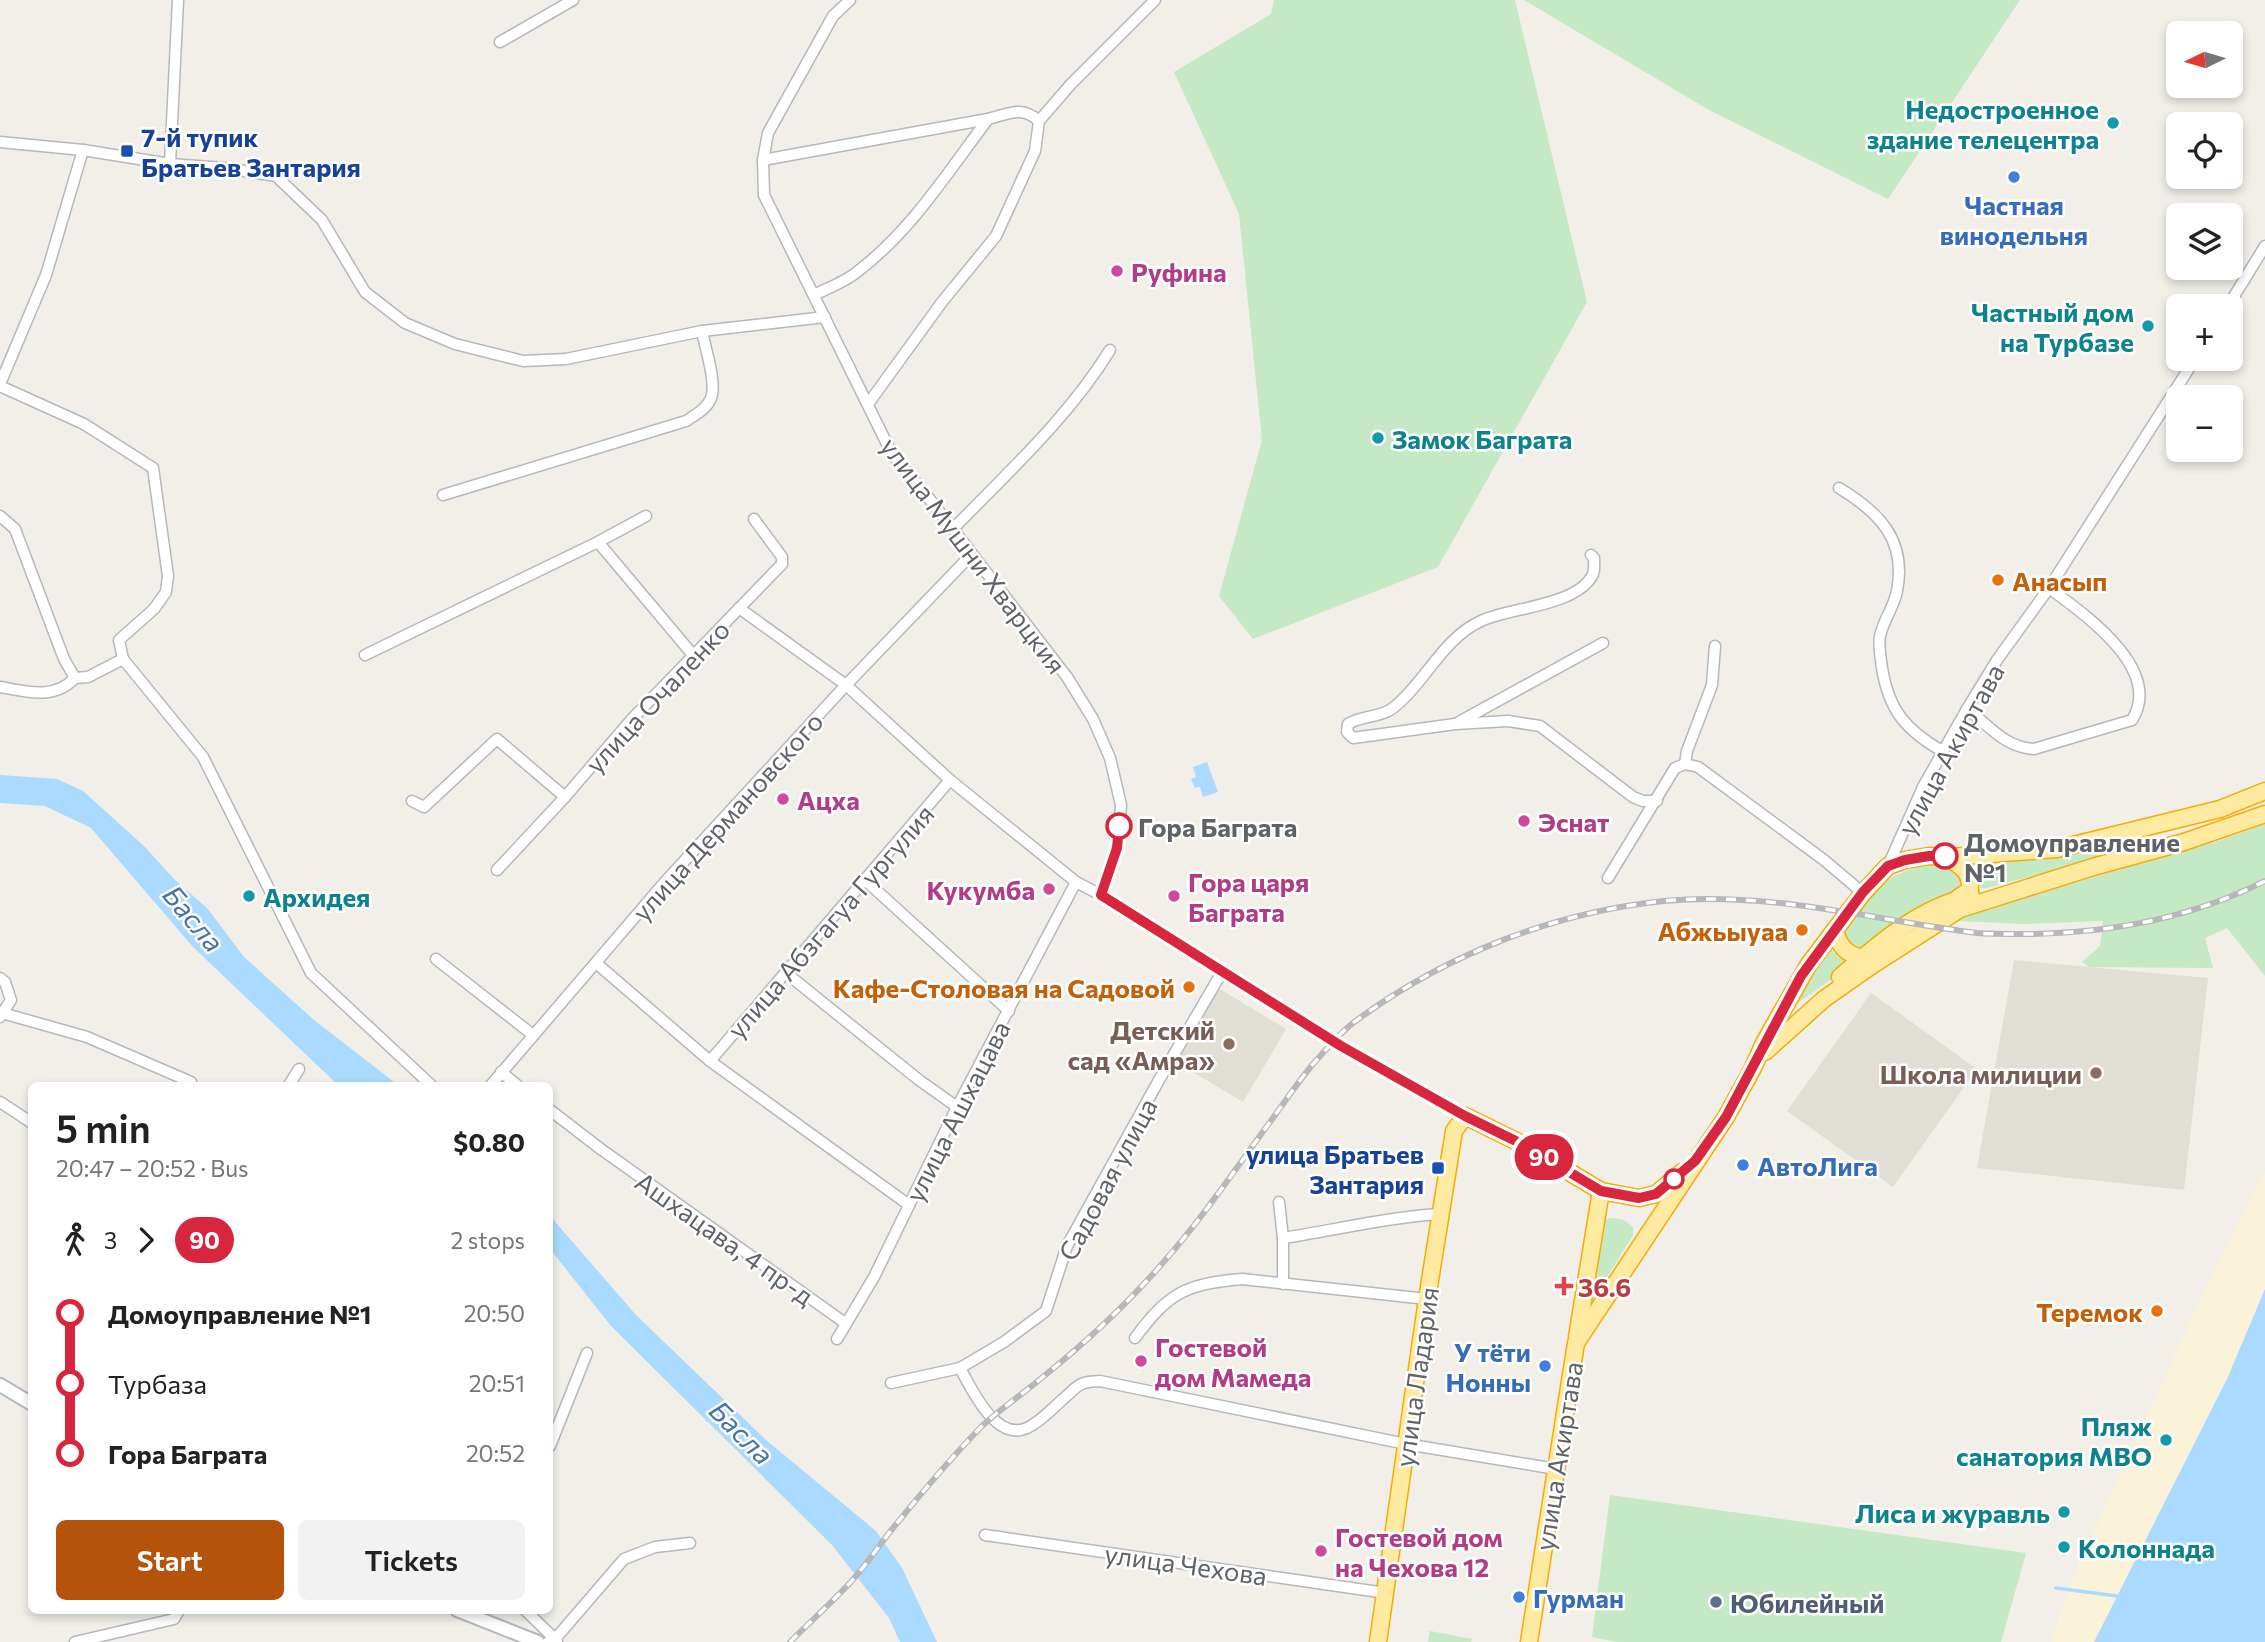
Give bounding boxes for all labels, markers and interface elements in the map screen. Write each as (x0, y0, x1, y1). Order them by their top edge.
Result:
north arrow (2166, 21, 2244, 98)
map controls (2166, 21, 2243, 462)
place label: Недостроенное здание телецентра (1867, 93, 2099, 154)
button: locate (2166, 112, 2243, 189)
marker: Недостроенное здание телецентра (2105, 115, 2121, 131)
place label: 7-й тупик Братьев Зантария (141, 121, 361, 182)
marker: 7-й тупик Братьев Зантария (119, 143, 135, 159)
marker: Частная винодельня (2006, 169, 2022, 185)
place label: Частная винодельня (1940, 189, 2088, 250)
button: layers (2166, 203, 2243, 280)
place label: Руфина (1131, 256, 1227, 287)
marker: Руфина (1109, 263, 1125, 279)
button: + (2166, 294, 2243, 371)
place label: Частный дом на Турбазе (1971, 296, 2134, 357)
marker: Частный дом на Турбазе (2140, 318, 2156, 334)
button: − (2166, 385, 2243, 462)
place label: Замок Баграта (1392, 423, 1572, 454)
marker: Замок Баграта (1370, 430, 1386, 446)
street label: улица Мушни Хварцкия (875, 431, 1073, 679)
place label: Анасып (2012, 565, 2107, 596)
marker: Анасып (1990, 572, 2006, 588)
street label: улица Очаленко (578, 613, 736, 779)
street label: улица Акиртава (1890, 658, 2010, 840)
street label: улица Дермановского (625, 705, 829, 927)
place label: Ацха (797, 784, 860, 815)
marker: Ацха (775, 791, 791, 807)
street label: улица Абзгагуа Гургулия (720, 798, 940, 1044)
place label: Эснат (1538, 806, 1610, 837)
place label: Гора Баграта (1138, 811, 1297, 842)
marker: Гора Баграта (1106, 813, 1132, 839)
marker: Эснат (1516, 813, 1532, 829)
place label: Домоуправление №1 (1964, 826, 2180, 887)
marker: Домоуправление №1 (1932, 843, 1958, 869)
place label: Гора царя Баграта (1188, 866, 1309, 927)
place label: Кукумба (927, 874, 1035, 905)
water label: Басла (156, 878, 232, 958)
place label: Архидея (263, 881, 370, 912)
marker: Кукумба (1041, 881, 1057, 897)
marker: Архидея (241, 888, 257, 904)
marker: Гора царя Баграта (1166, 888, 1182, 904)
place label: Абжьыуаа (1658, 915, 1788, 946)
marker: Абжьыуаа (1794, 922, 1810, 938)
place label: Кафе-Столовая на Садовой (833, 972, 1175, 1003)
marker: Кафе-Столовая на Садовой (1181, 979, 1197, 995)
place label: Детский сад «Амра» (1068, 1014, 1215, 1075)
street label: улица Ашхацава (898, 1015, 1016, 1207)
marker: Детский сад «Амра» (1221, 1036, 1237, 1052)
place label: Школа милиции (1880, 1058, 2082, 1089)
marker: Школа милиции (2088, 1065, 2104, 1081)
street label: Садовая улица (1051, 1093, 1163, 1265)
text: 5 min (56, 1104, 151, 1151)
text: $0.80 (453, 1126, 525, 1157)
line badge: 90 (1512, 1134, 1576, 1180)
place label: улица Братьев Зантария (1246, 1138, 1424, 1199)
text: 90 (1529, 1142, 1559, 1171)
place label: АвтоЛига (1757, 1150, 1878, 1181)
text: 20:47 – 20:52 · Bus (56, 1154, 248, 1182)
marker: АвтоЛига (1735, 1157, 1751, 1173)
marker: улица Братьев Зантария (1430, 1160, 1446, 1176)
street label: Ашхацава, 4 пр-д (630, 1165, 820, 1311)
unlabelled marker (1664, 1169, 1684, 1189)
icon: walk (56, 1221, 94, 1259)
icon: forward (127, 1221, 165, 1259)
text: 90 (189, 1225, 220, 1254)
text: 3 (104, 1226, 117, 1254)
text: 2 stops (451, 1226, 525, 1254)
place label: 36.6 (1578, 1271, 1631, 1302)
marker: 36.6 (1556, 1278, 1572, 1294)
street label: улица Ладария (1388, 1285, 1444, 1469)
place label: Теремок (2036, 1296, 2143, 1327)
text: Домоуправление №1 (108, 1298, 371, 1329)
text: 20:50 (464, 1299, 525, 1327)
marker: Теремок (2149, 1303, 2165, 1319)
place label: Гостевой дом Мамеда (1155, 1331, 1311, 1392)
place label: У тёти Нонны (1446, 1336, 1531, 1397)
marker: Гостевой дом Мамеда (1133, 1353, 1149, 1369)
marker: У тёти Нонны (1537, 1358, 1553, 1374)
street label: улица Акиртава (1528, 1359, 1588, 1553)
text: Турбаза (108, 1368, 207, 1399)
text: 20:51 (469, 1369, 525, 1397)
water label: Басла (703, 1393, 781, 1471)
place label: Пляж санатория МВО (1956, 1410, 2152, 1471)
marker: Пляж санатория МВО (2158, 1432, 2174, 1448)
text: Гора Баграта (108, 1438, 267, 1469)
text: 20:52 (466, 1439, 525, 1467)
place label: Лиса и журавль (1855, 1497, 2050, 1528)
marker: Лиса и журавль (2056, 1504, 2072, 1520)
button: Start (56, 1520, 284, 1600)
button: Tickets (298, 1520, 525, 1600)
place label: Гостевой дом на Чехова 12 (1335, 1521, 1503, 1582)
place label: Колоннада (2078, 1532, 2215, 1563)
street label: улица Чехова (1103, 1537, 1269, 1591)
marker: Колоннада (2056, 1539, 2072, 1555)
marker: Гостевой дом на Чехова 12 (1313, 1543, 1329, 1559)
place label: Гурман (1533, 1582, 1624, 1613)
place label: Юбилейный (1730, 1587, 1884, 1618)
marker: Гурман (1511, 1589, 1527, 1605)
marker: Юбилейный (1708, 1594, 1724, 1610)

